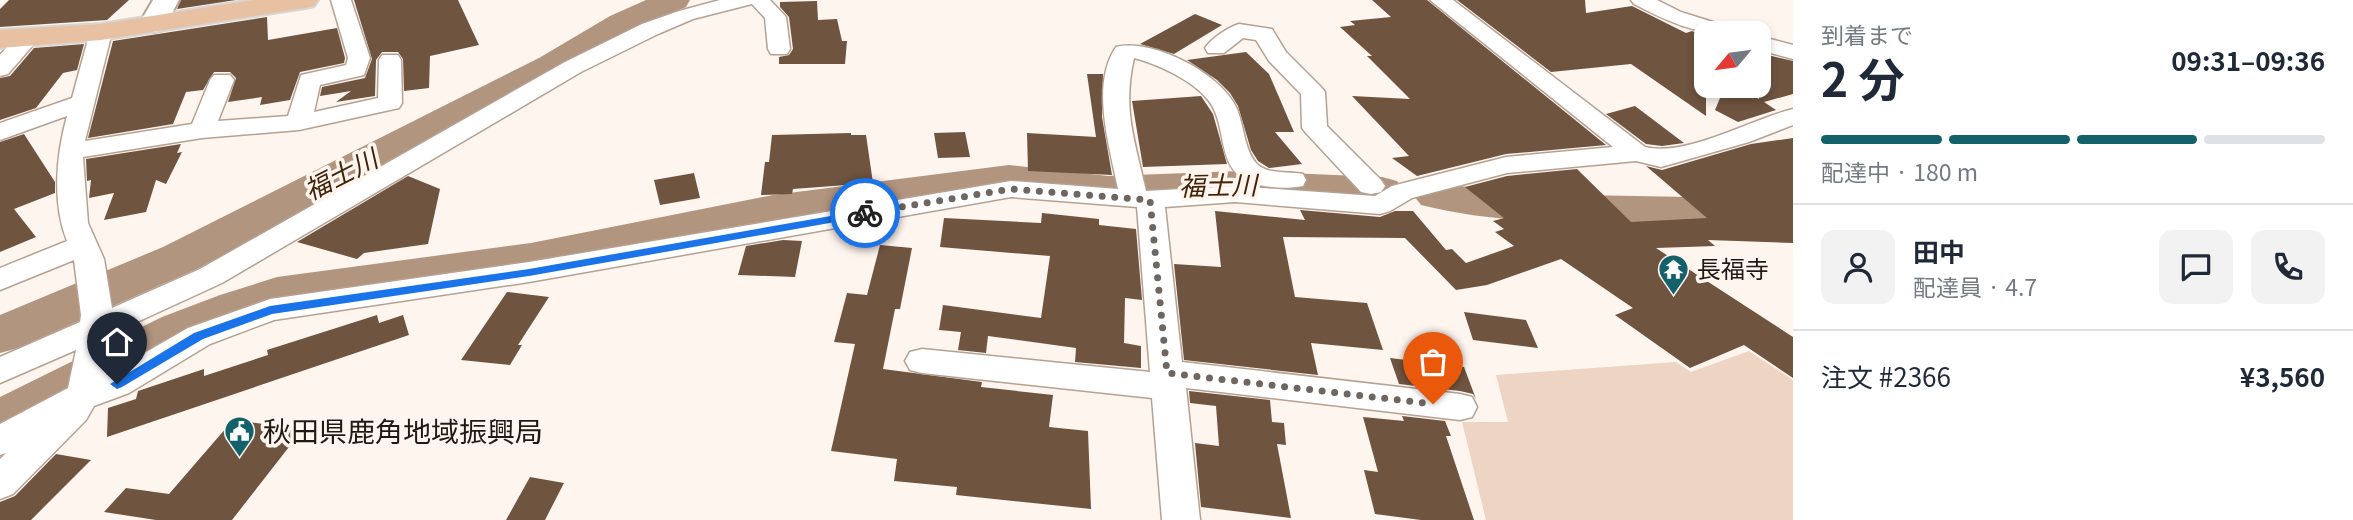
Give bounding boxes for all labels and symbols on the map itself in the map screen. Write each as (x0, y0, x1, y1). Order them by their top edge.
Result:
north arrow (1694, 21, 1771, 98)
water label: 福士川 (297, 137, 386, 207)
water label: 福士川 (1179, 164, 1260, 203)
courier (830, 178, 900, 248)
place label: 長福寺 (1697, 250, 1769, 285)
temple icon: 長福寺 (1657, 253, 1691, 297)
pin (87, 312, 147, 384)
pin (1403, 332, 1463, 404)
place label: 秋田県鹿角地域振興局 (263, 410, 543, 450)
public building icon: 秋田県鹿角地域振興局 (223, 415, 257, 459)

